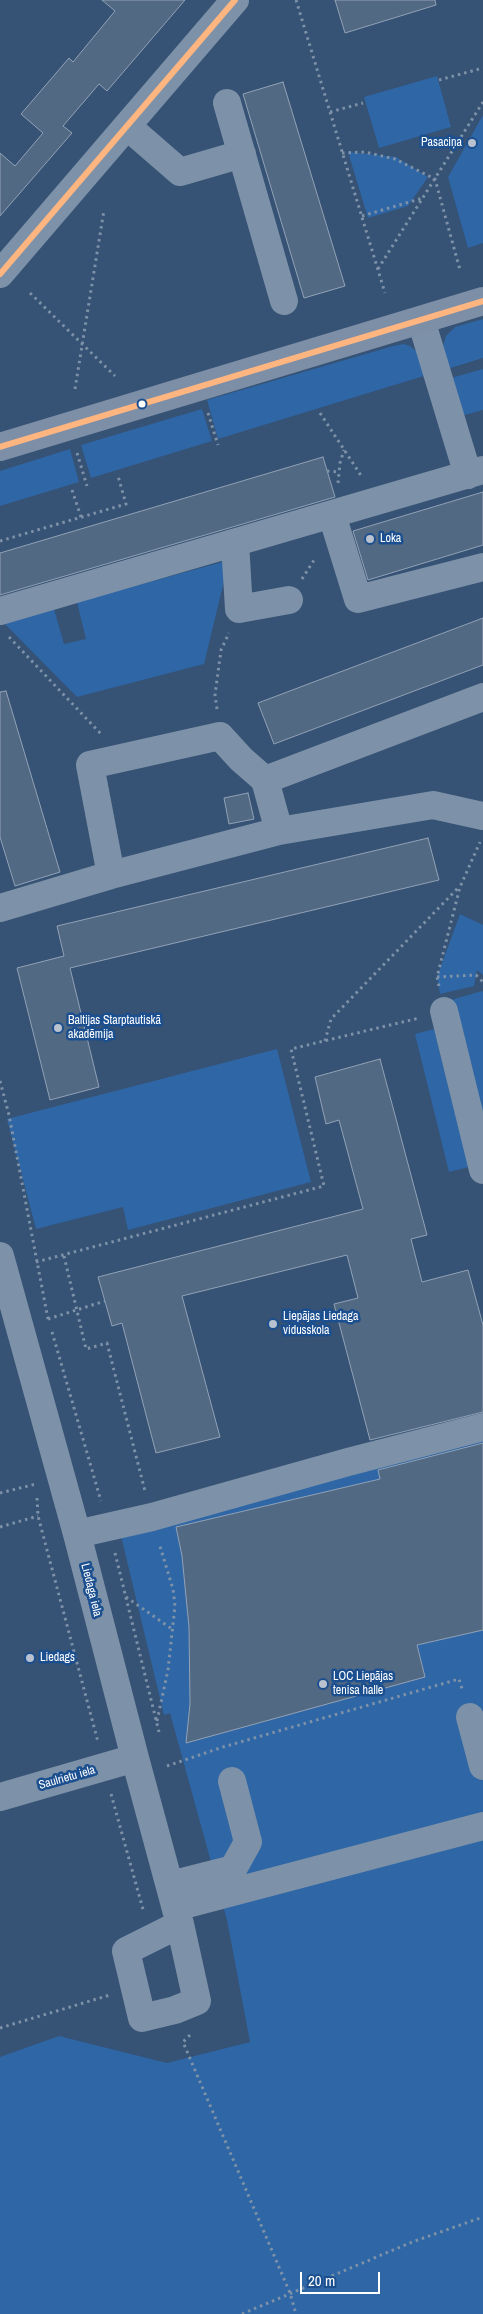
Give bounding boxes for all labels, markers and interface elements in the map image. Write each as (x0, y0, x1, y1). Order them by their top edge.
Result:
place label: Pasaciņa (421, 136, 462, 150)
marker: Pasaciņa (466, 137, 478, 149)
unlabelled marker (137, 399, 147, 409)
place label: Loka (380, 532, 401, 546)
marker: Loka (364, 533, 376, 545)
place label: Baltijas Starptautiskā akadēmija (68, 1014, 161, 1042)
marker: Baltijas Starptautiskā akadēmija (52, 1022, 64, 1034)
place label: Liepājas Liedaga vidusskola (283, 1310, 359, 1338)
marker: Liepājas Liedaga vidusskola (267, 1318, 279, 1330)
street label: Liedaga iela (77, 1562, 105, 1618)
place label: Liedags (40, 1651, 75, 1665)
marker: Liedags (24, 1652, 36, 1664)
place label: LOC Liepājas tenisa halle (333, 1670, 393, 1698)
marker: LOC Liepājas tenisa halle (317, 1678, 329, 1690)
street label: Saulrietu iela (37, 1763, 97, 1793)
scale bar (303, 2262, 383, 2294)
text: 20 m (308, 2270, 335, 2291)

